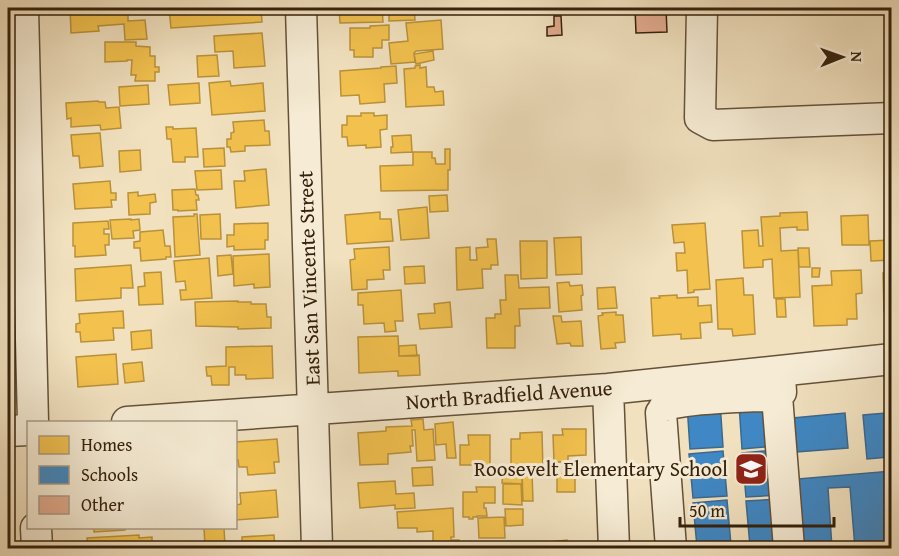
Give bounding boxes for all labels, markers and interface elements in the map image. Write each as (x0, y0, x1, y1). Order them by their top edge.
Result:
north arrow (812, 27, 872, 87)
text: N (845, 51, 869, 63)
street label: East San Vincente Street (289, 169, 328, 386)
street label: North Bradfield Avenue (405, 372, 614, 417)
legend (27, 421, 237, 529)
text: Homes (81, 431, 132, 458)
school or university icon: Roosevelt Elementary School (733, 451, 769, 487)
place label: Roosevelt Elementary School (474, 453, 728, 484)
text: Schools (81, 461, 138, 488)
scale bar (680, 490, 834, 528)
text: Other (81, 491, 125, 518)
text: 50 m (689, 497, 725, 524)

